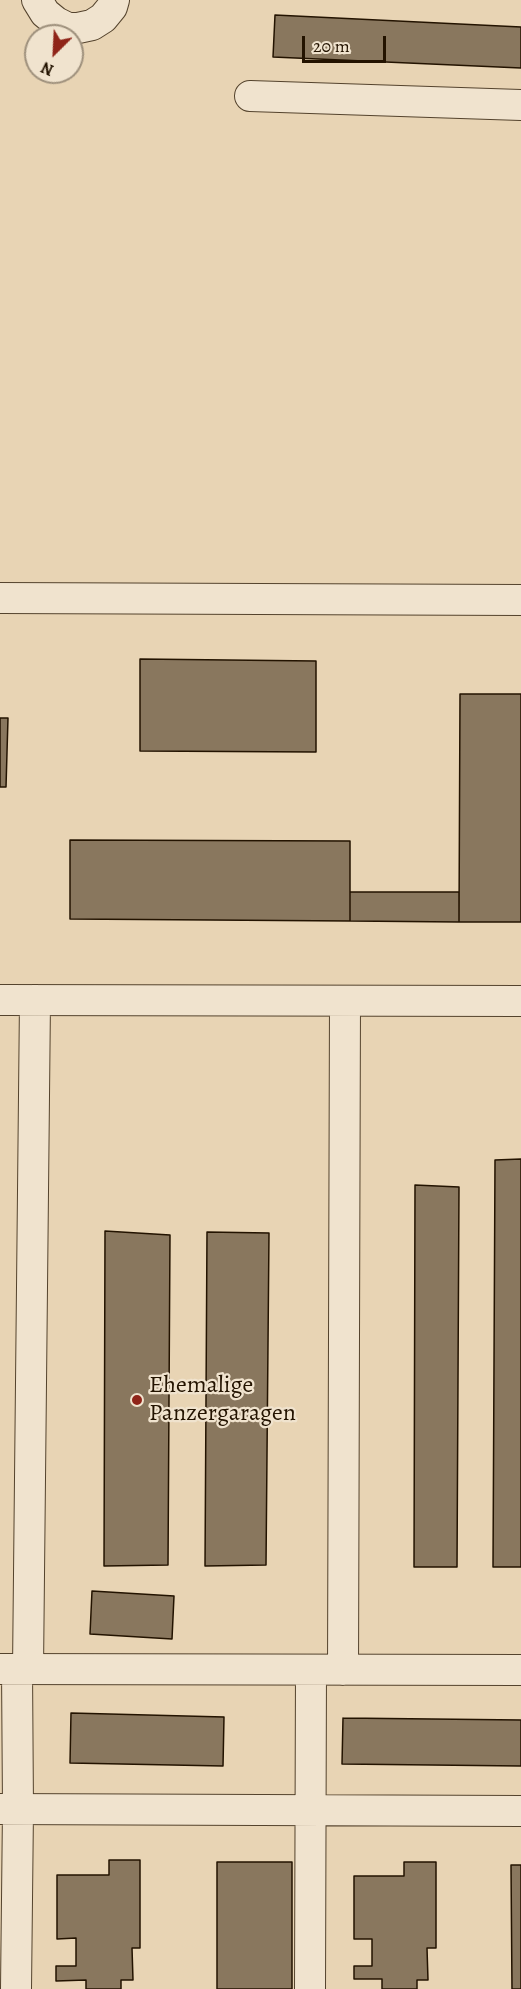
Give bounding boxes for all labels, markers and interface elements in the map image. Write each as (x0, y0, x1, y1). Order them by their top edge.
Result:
north arrow (24, 24, 84, 84)
scale bar (305, 24, 389, 62)
text: 20 m (313, 34, 350, 58)
text: N (38, 56, 57, 81)
place label: Ehemalige Panzergaragen (149, 1372, 296, 1428)
marker: Ehemalige Panzergaragen (130, 1393, 144, 1407)

